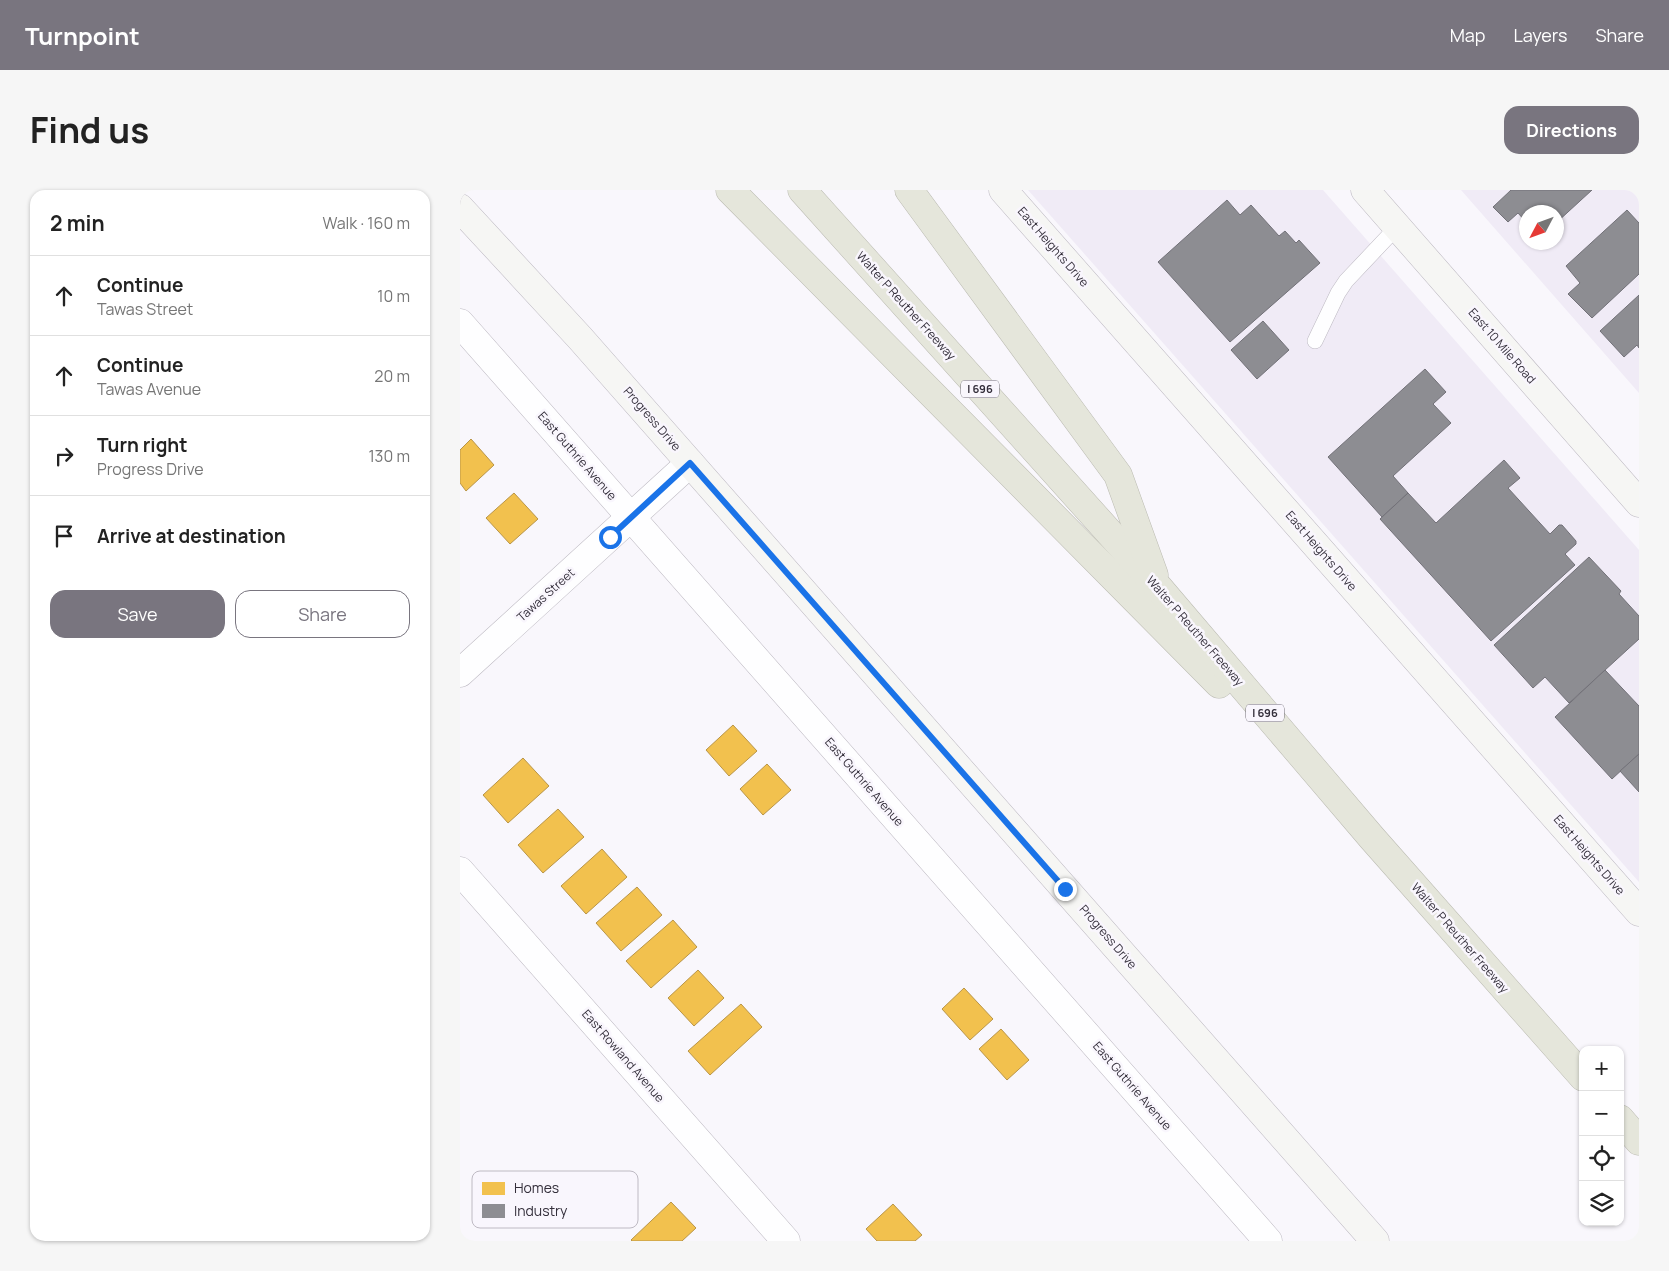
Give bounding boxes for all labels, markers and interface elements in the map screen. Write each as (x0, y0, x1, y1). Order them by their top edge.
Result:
text: Turnpoint (25, 19, 140, 52)
text: Map (1450, 23, 1485, 47)
text: Layers (1513, 23, 1567, 47)
text: Share (1595, 23, 1644, 47)
text: Find us (30, 106, 149, 154)
button: Directions (1504, 106, 1639, 154)
street label: East Heights Drive (1014, 203, 1093, 290)
north arrow (1519, 205, 1564, 250)
text: 2 min (50, 209, 105, 237)
text: Walk · 160 m (322, 212, 410, 234)
street label: Walter P Reuther Freeway (853, 248, 960, 364)
text: Continue (97, 272, 183, 298)
icon: ahead (50, 282, 78, 310)
text: 10 m (377, 285, 410, 307)
text: Tawas Street (97, 298, 193, 320)
street label: East 10 Mile Road (1465, 304, 1540, 387)
text: Continue (97, 352, 183, 378)
icon: ahead (50, 362, 78, 390)
text: 20 m (374, 365, 410, 387)
text: Tawas Avenue (97, 378, 201, 400)
road number: I 696 (961, 380, 999, 398)
street label: Progress Drive (620, 383, 685, 454)
street label: East Guthrie Avenue (534, 408, 621, 504)
text: Turn right (97, 432, 187, 458)
icon: right (50, 442, 78, 470)
text: 130 m (368, 445, 410, 467)
text: Progress Drive (97, 458, 204, 480)
street label: East Heights Drive (1282, 507, 1361, 594)
icon: arrive (50, 522, 78, 550)
text: Arrive at destination (97, 523, 286, 549)
route start (599, 526, 622, 549)
street label: Tawas Street (513, 564, 578, 625)
street label: Walter P Reuther Freeway (1143, 572, 1248, 690)
button: Save (50, 590, 225, 638)
button: Share (235, 590, 410, 638)
road number: I 696 (1246, 704, 1284, 722)
street label: East Guthrie Avenue (821, 734, 908, 830)
street label: East Heights Drive (1550, 811, 1629, 898)
route end (1054, 878, 1077, 901)
street label: Walter P Reuther Freeway (1408, 879, 1513, 997)
street label: Progress Drive (1076, 901, 1141, 972)
street label: East Rowland Avenue (578, 1006, 668, 1106)
street label: East Guthrie Avenue (1089, 1038, 1176, 1134)
map controls (1579, 1046, 1624, 1226)
button: + (1579, 1046, 1624, 1091)
button: − (1579, 1091, 1624, 1136)
button: locate (1579, 1136, 1624, 1181)
legend (472, 1171, 638, 1228)
text: Homes (514, 1178, 559, 1197)
button: layers (1579, 1181, 1624, 1226)
text: Industry (514, 1201, 568, 1220)

